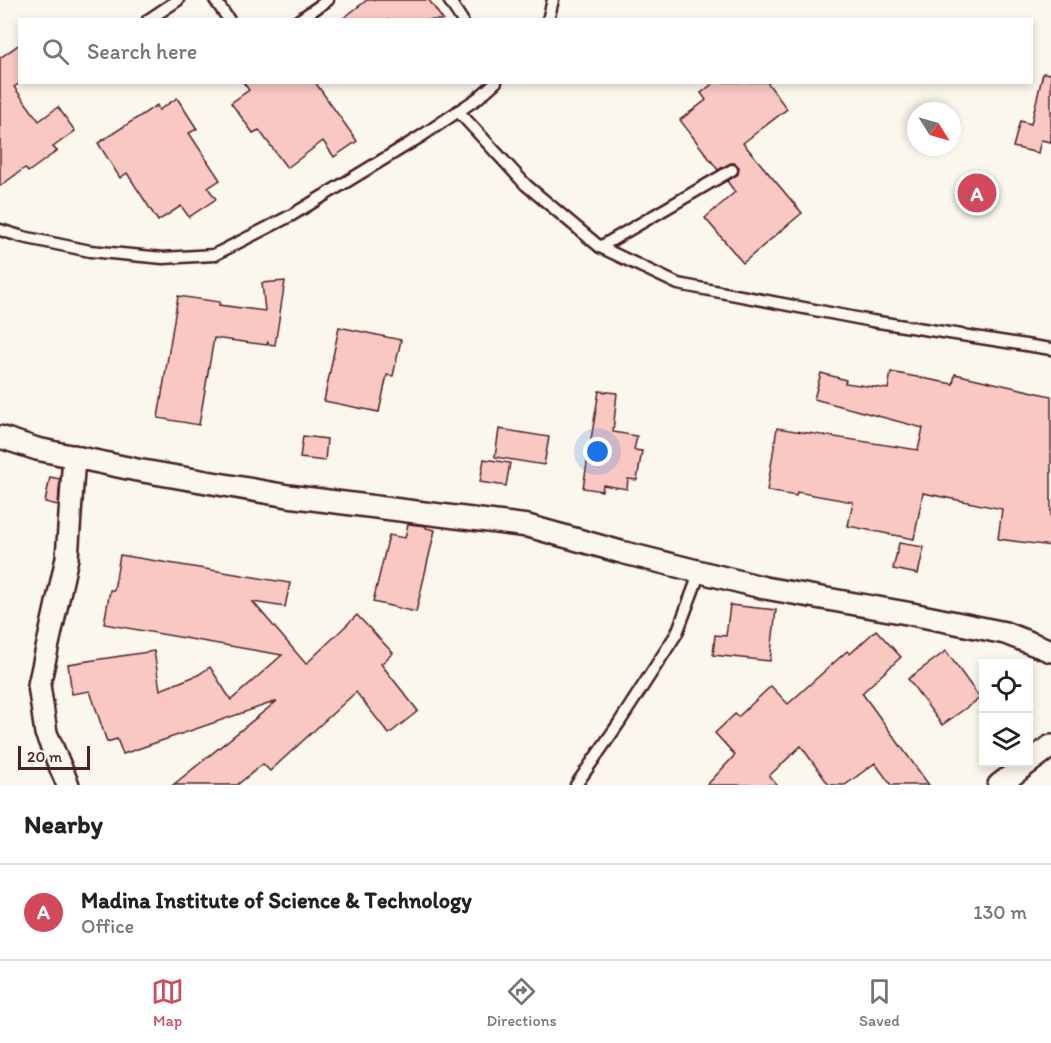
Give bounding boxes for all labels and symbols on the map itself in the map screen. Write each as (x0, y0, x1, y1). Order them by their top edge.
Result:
north arrow (907, 102, 961, 156)
pin: A (958, 170, 996, 216)
your location (583, 437, 612, 466)
scale bar (18, 743, 90, 770)

